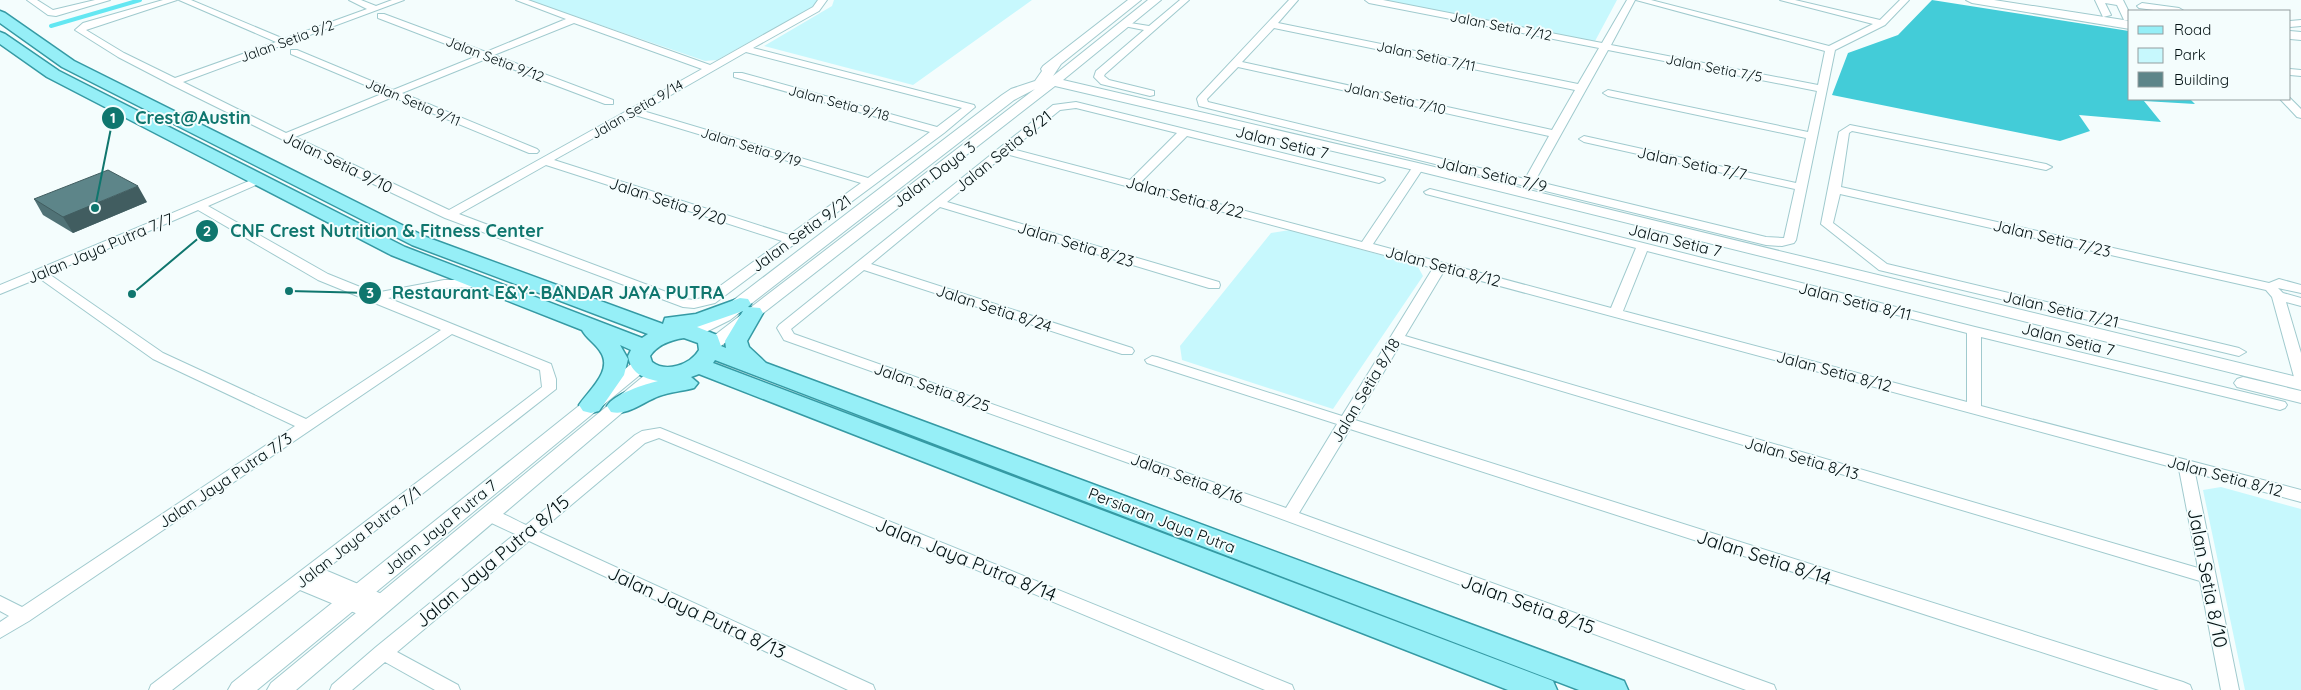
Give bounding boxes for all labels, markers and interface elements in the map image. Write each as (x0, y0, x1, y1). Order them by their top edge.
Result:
street label: Jalan Setia 7/12 (1449, 7, 1554, 45)
legend (2128, 10, 2291, 100)
street label: Jalan Setia 9/2 (237, 16, 337, 66)
text: Road (2174, 20, 2211, 39)
street label: Jalan Setia 9/12 (443, 32, 547, 86)
street label: Jalan Setia 7/11 (1375, 37, 1477, 75)
text: Park (2174, 45, 2206, 64)
street label: Jalan Setia 7/5 (1664, 50, 1764, 86)
text: Building (2174, 70, 2229, 89)
street label: Jalan Setia 9/11 (363, 74, 463, 130)
street label: Jalan Setia 9/14 (588, 75, 686, 143)
street label: Jalan Setia 7/10 (1342, 78, 1448, 118)
street label: Jalan Setia 9/18 (787, 81, 891, 125)
callout: Crest@Austin (101, 101, 261, 134)
text: Crest@Austin (135, 106, 251, 129)
street label: Jalan Setia 8/21 (951, 106, 1055, 196)
text: 1 (110, 108, 116, 127)
street label: Jalan Setia 7 (1233, 121, 1331, 163)
street label: Jalan Setia 9/19 (699, 123, 804, 171)
street label: Jalan Setia 9/10 (280, 127, 396, 197)
street label: Jalan Daya 3 (889, 136, 979, 212)
street label: Jalan Setia 7/7 (1635, 142, 1749, 184)
street label: Jalan Setia 7/9 (1435, 152, 1549, 196)
street label: Jalan Setia 8/22 (1124, 172, 1246, 222)
street label: Jalan Setia 9/20 (607, 173, 729, 229)
street label: Jalan Setia 9/21 (747, 190, 855, 276)
street label: Jalan Jaya Putra 7/7 (24, 208, 176, 288)
callout: CNF Crest Nutrition & Fitness Center (195, 214, 553, 247)
street label: Jalan Setia 7/23 (1991, 215, 2113, 261)
street label: Jalan Setia 8/23 (1015, 217, 1137, 271)
text: CNF Crest Nutrition & Fitness Center (230, 219, 544, 242)
street label: Jalan Setia 7 (1626, 219, 1724, 261)
text: 2 (203, 221, 211, 240)
street label: Jalan Setia 8/12 (1383, 241, 1503, 291)
callout: Restaurant E&Y- BANDAR JAYA PUTRA (357, 276, 735, 309)
street label: Jalan Setia 8/11 (1796, 277, 1914, 325)
street label: Jalan Setia 8/24 (933, 280, 1055, 336)
text: Restaurant E&Y- BANDAR JAYA PUTRA (392, 281, 725, 304)
text: 3 (366, 283, 374, 302)
street label: Jalan Setia 7/21 (2001, 286, 2121, 332)
street label: Jalan Setia 7 (2019, 318, 2117, 360)
street label: Jalan Setia 8/18 (1326, 334, 1404, 446)
street label: Jalan Setia 8/12 (1774, 346, 1894, 396)
street label: Jalan Setia 8/25 (871, 358, 993, 416)
street label: Jalan Jaya Putra 7/3 (154, 428, 296, 532)
street label: Jalan Setia 8/13 (1742, 432, 1862, 484)
street label: Jalan Setia 8/16 (1128, 448, 1246, 508)
street label: Jalan Setia 8/12 (2165, 451, 2285, 501)
street label: Jalan Jaya Putra 7 (379, 475, 501, 579)
street label: Jalan Jaya Putra 7/1 (291, 482, 425, 592)
street label: Persiaran Jaya Putra (1086, 483, 1238, 557)
street label: Jalan Jaya Putra 8/15 (410, 489, 574, 633)
street label: Jalan Setia 8/10 (2183, 506, 2233, 650)
street label: Jalan Jaya Putra 8/14 (872, 512, 1060, 606)
street label: Jalan Setia 8/14 (1694, 524, 1834, 590)
street label: Jalan Jaya Putra 8/13 (604, 560, 790, 664)
street label: Jalan Setia 8/15 (1458, 569, 1598, 639)

